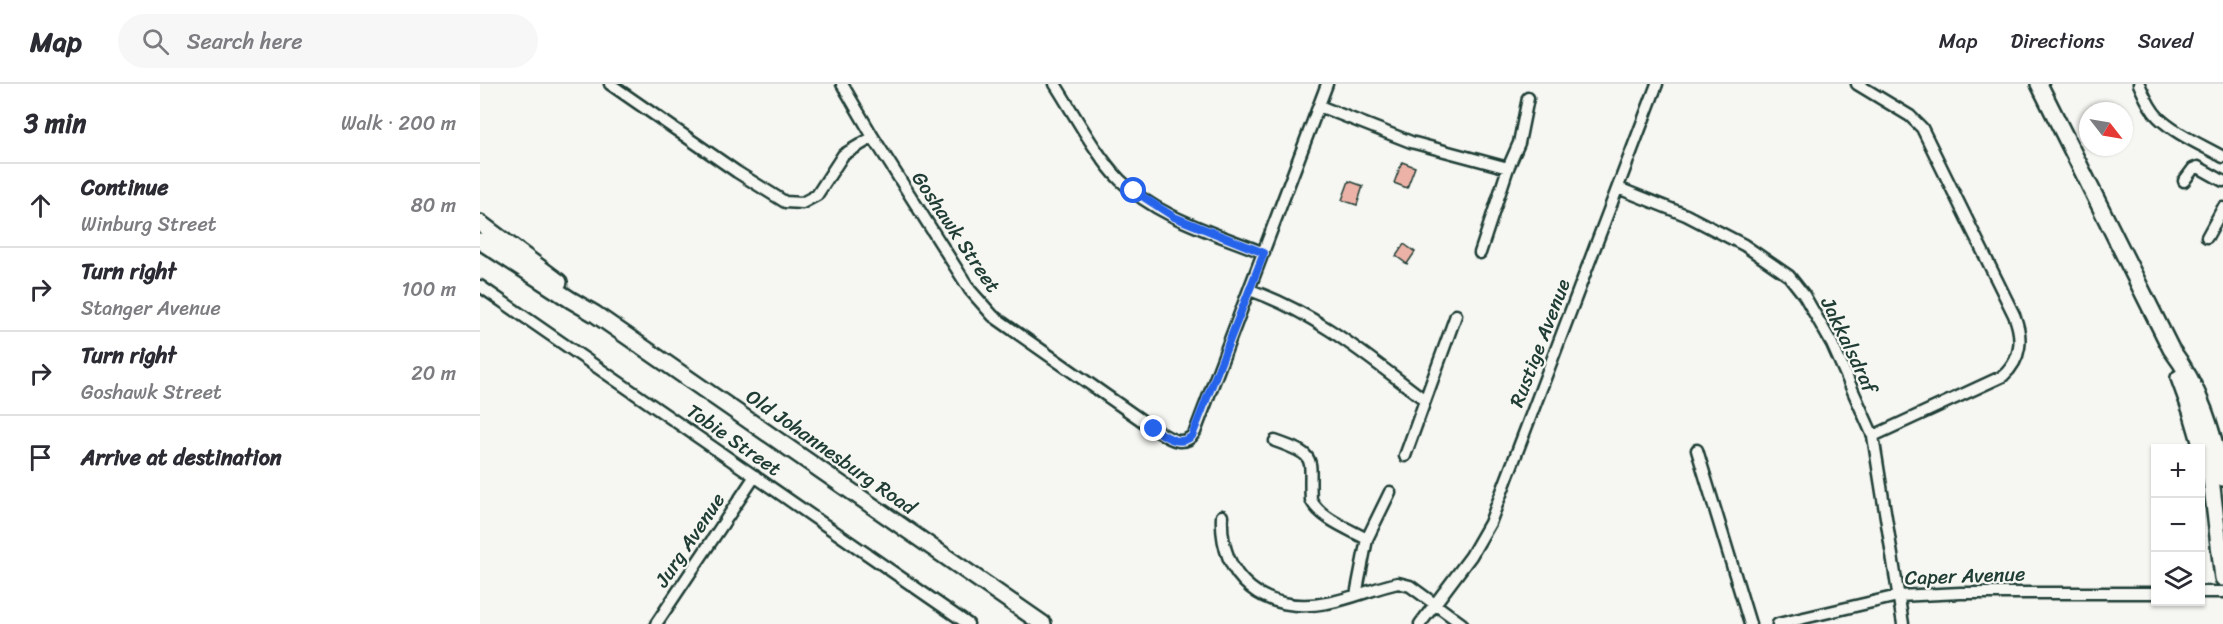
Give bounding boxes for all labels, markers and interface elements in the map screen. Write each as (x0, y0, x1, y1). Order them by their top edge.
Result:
search box (118, 14, 538, 68)
text: Map (30, 17, 82, 66)
text: Search here (187, 22, 303, 61)
text: Map (1939, 22, 1977, 60)
text: Directions (2010, 22, 2105, 60)
text: Saved (2138, 22, 2193, 60)
icon: search (139, 25, 172, 58)
text: 3 min (24, 100, 86, 146)
north arrow (2079, 102, 2133, 156)
text: Walk · 200 m (341, 106, 456, 141)
street label: Goshawk Street (902, 164, 1010, 300)
text: Continue (81, 168, 169, 207)
route start (1120, 177, 1146, 203)
text: 80 m (411, 188, 456, 223)
icon: ahead (24, 189, 57, 222)
text: Winburg Street (81, 207, 216, 242)
text: Turn right (81, 252, 176, 291)
text: 100 m (402, 272, 456, 307)
icon: right (24, 273, 57, 306)
street label: Rustige Avenue (1499, 273, 1581, 412)
street label: Jakkalsdraf (1810, 290, 1889, 402)
text: Stanger Avenue (81, 291, 221, 326)
text: Turn right (81, 336, 176, 375)
text: 20 m (411, 356, 456, 391)
icon: right (24, 357, 57, 390)
text: Goshawk Street (81, 375, 222, 410)
street label: Old Johannesburg Road (738, 380, 925, 525)
street label: Tobie Street (679, 394, 789, 486)
route end (1140, 415, 1166, 441)
text: Arrive at destination (81, 438, 282, 477)
icon: arrive (24, 441, 57, 474)
map controls (2151, 444, 2205, 606)
button: + (2151, 444, 2205, 498)
street label: Jurg Avenue (645, 485, 735, 595)
button: − (2151, 498, 2205, 552)
button: layers (2151, 552, 2205, 606)
street label: Caper Avenue (1904, 556, 2026, 596)

